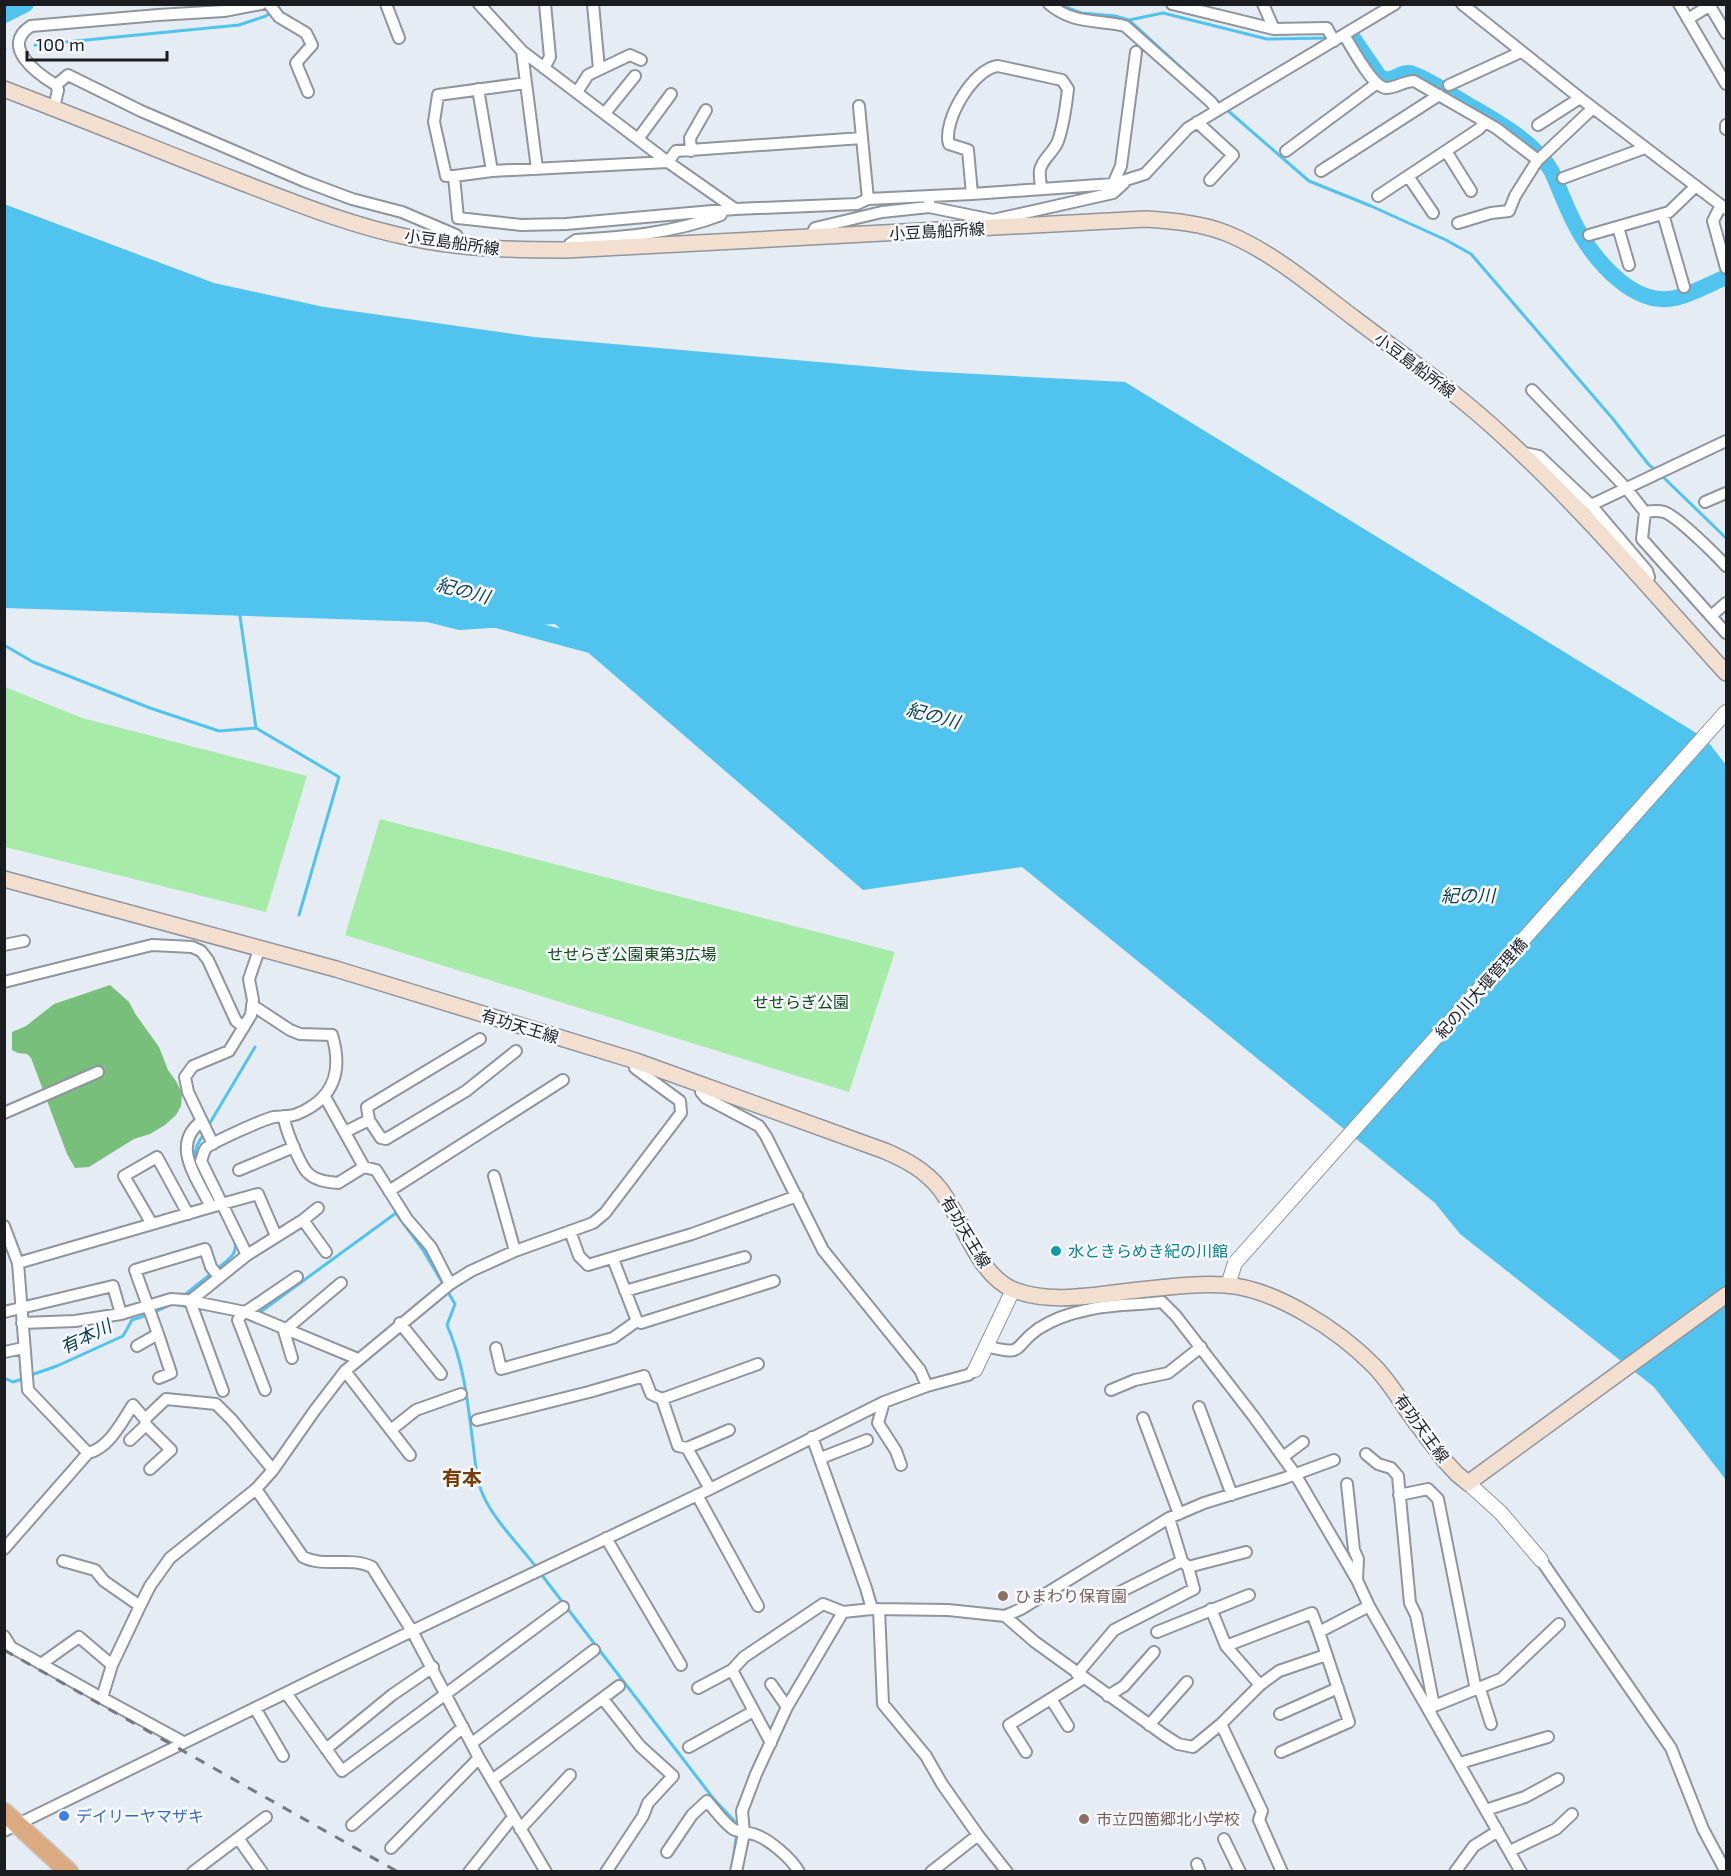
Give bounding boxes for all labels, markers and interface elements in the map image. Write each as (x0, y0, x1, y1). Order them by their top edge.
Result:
scale bar (27, 24, 166, 62)
text: 100 m (36, 33, 85, 55)
street label: 小豆島船所線 (889, 219, 985, 243)
street label: 小豆島船所線 (403, 225, 501, 258)
street label: 小豆島船所線 (1371, 328, 1459, 401)
water label: 紀の川 (434, 572, 494, 608)
water label: 紀の川 (904, 697, 964, 733)
water label: 紀の川 (1441, 884, 1497, 906)
street label: 紀の川大堰管理橋 (1431, 934, 1531, 1042)
park label: せせらぎ公園東第3広場 (548, 944, 716, 963)
park label: せせらぎ公園 (753, 992, 849, 1011)
street label: 有功天王線 (479, 1005, 561, 1046)
street label: 有功天王線 (938, 1193, 995, 1271)
place label: 水ときらめき紀の川館 (1068, 1241, 1228, 1260)
marker: 水ときらめき紀の川館 (1049, 1244, 1063, 1258)
water label: 有本川 (56, 1314, 116, 1358)
street label: 有功天王線 (1391, 1390, 1454, 1466)
district label: 有本 (442, 1465, 482, 1489)
place label: ひまわり保育園 (1015, 1586, 1127, 1605)
marker: ひまわり保育園 (996, 1589, 1010, 1603)
place label: デイリーヤマザキ (76, 1806, 204, 1825)
marker: デイリーヤマザキ (57, 1809, 71, 1823)
place label: 市立四箇郷北小学校 (1096, 1809, 1240, 1828)
marker: 市立四箇郷北小学校 (1077, 1812, 1091, 1826)

